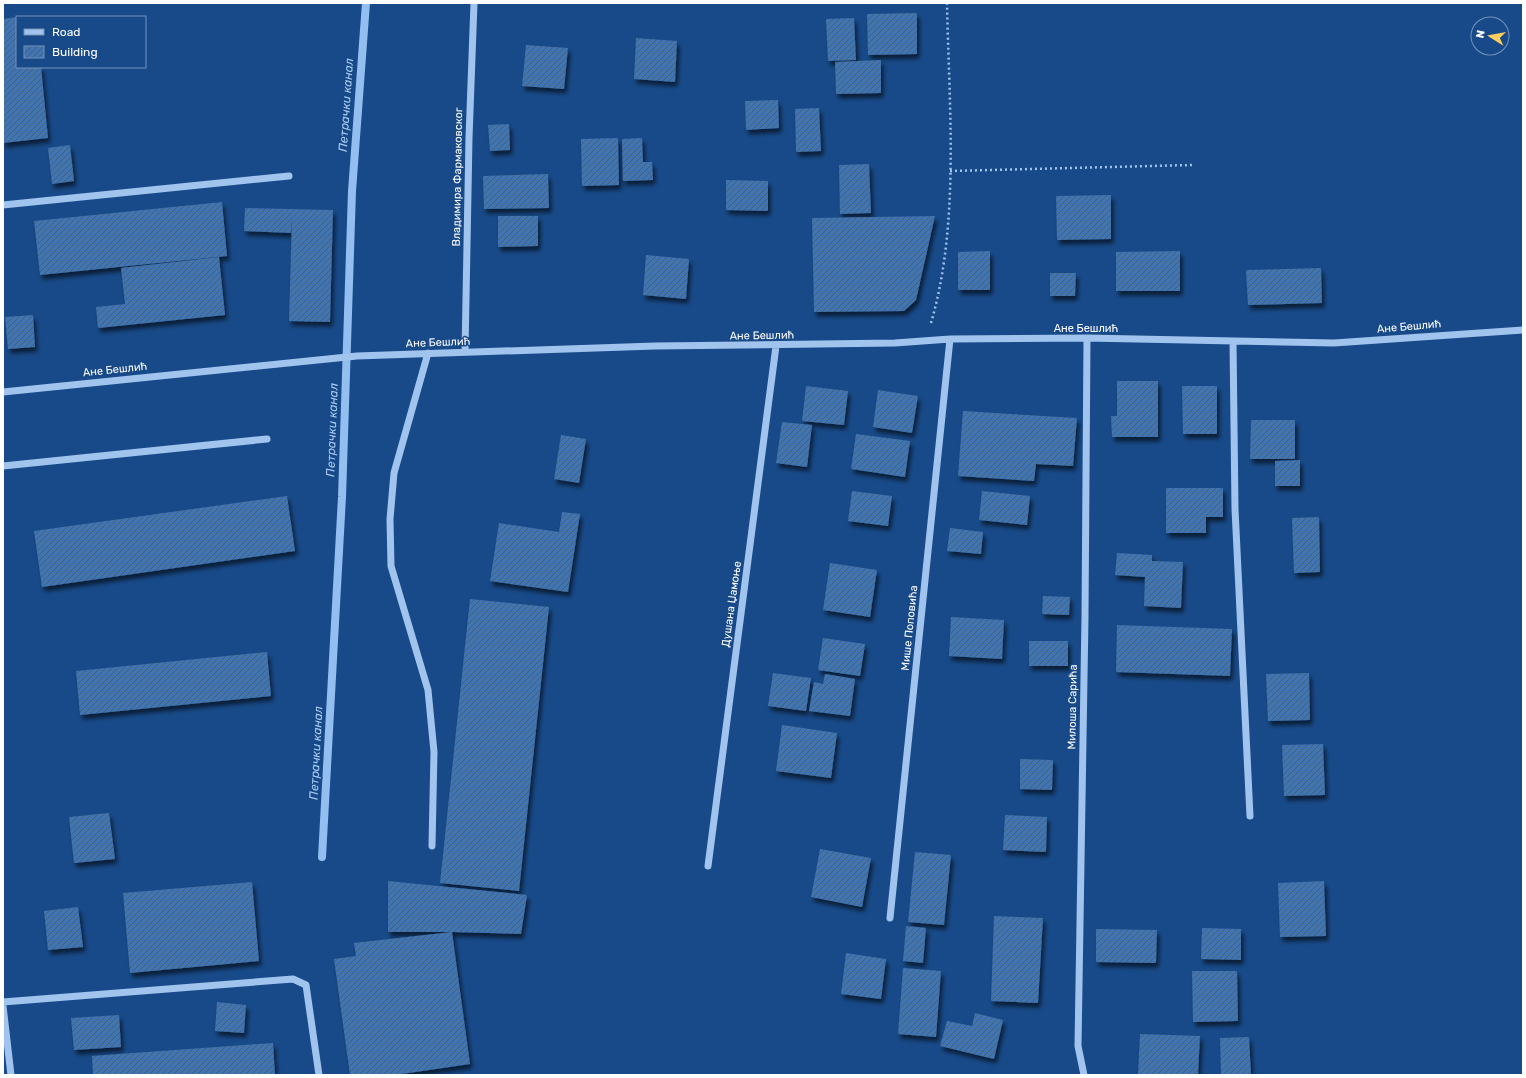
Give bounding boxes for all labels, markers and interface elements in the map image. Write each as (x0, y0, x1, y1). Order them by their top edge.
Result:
legend (16, 16, 146, 68)
north arrow (1470, 16, 1510, 56)
text: Road (52, 25, 80, 39)
text: N (1474, 29, 1488, 39)
text: Building (52, 45, 98, 59)
water label: Петрачки канал (336, 58, 356, 152)
street label: Владимира Фармаковског (450, 107, 465, 247)
street label: Ане Бешлић (1376, 317, 1442, 336)
street label: Ане Бешлић (1054, 322, 1118, 335)
street label: Ане Бешлић (730, 328, 794, 343)
street label: Ане Бешлић (405, 335, 471, 350)
street label: Ане Бешлић (82, 360, 148, 379)
water label: Петрачки канал (323, 383, 341, 477)
street label: Душана Џамоње (719, 560, 744, 648)
street label: Мише Поповића (899, 585, 920, 671)
street label: Милоша Сарића (1065, 664, 1080, 750)
water label: Петрачки канал (307, 706, 325, 800)

